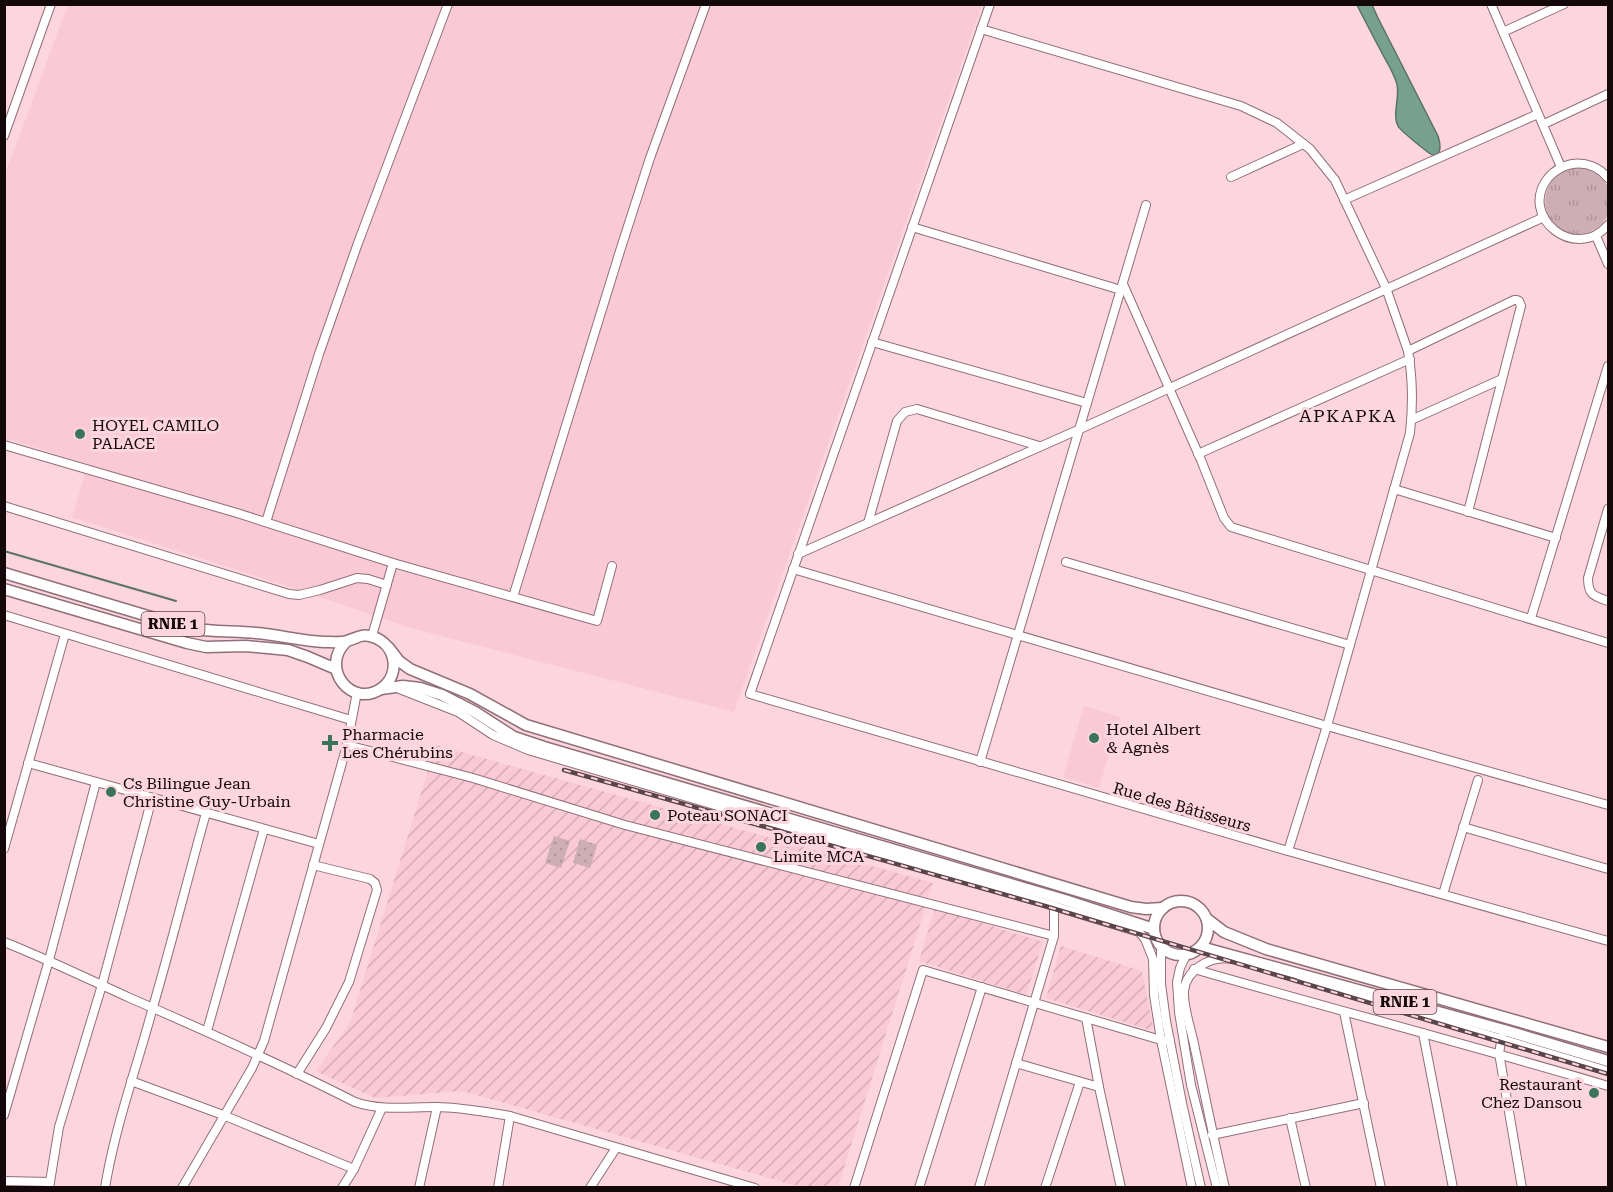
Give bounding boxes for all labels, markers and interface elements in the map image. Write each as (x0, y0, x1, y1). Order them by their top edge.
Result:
district label: APKAPKA (1299, 405, 1397, 426)
place label: HOYEL CAMILO PALACE (92, 416, 219, 453)
marker: HOYEL CAMILO PALACE (73, 427, 87, 441)
road number: RNIE 1 (142, 612, 204, 636)
place label: Hotel Albert & Agnès (1106, 720, 1201, 757)
place label: Pharmacie Les Chérubins (342, 725, 453, 762)
marker: Hotel Albert & Agnès (1087, 731, 1101, 745)
marker: Pharmacie Les Chérubins (323, 736, 337, 750)
place label: Cs Bilingue Jean Christine Guy-Urbain (123, 774, 291, 811)
street label: Rue des Bâtisseurs (1111, 778, 1254, 836)
marker: Cs Bilingue Jean Christine Guy-Urbain (104, 785, 118, 799)
place label: Poteau SONACI (667, 806, 787, 825)
marker: Poteau SONACI (648, 808, 662, 822)
place label: Poteau Limite MCA (773, 829, 865, 866)
marker: Poteau Limite MCA (754, 840, 768, 854)
road number: RNIE 1 (1374, 990, 1436, 1014)
place label: Restaurant Chez Dansou (1481, 1075, 1582, 1112)
marker: Restaurant Chez Dansou (1587, 1086, 1601, 1100)

